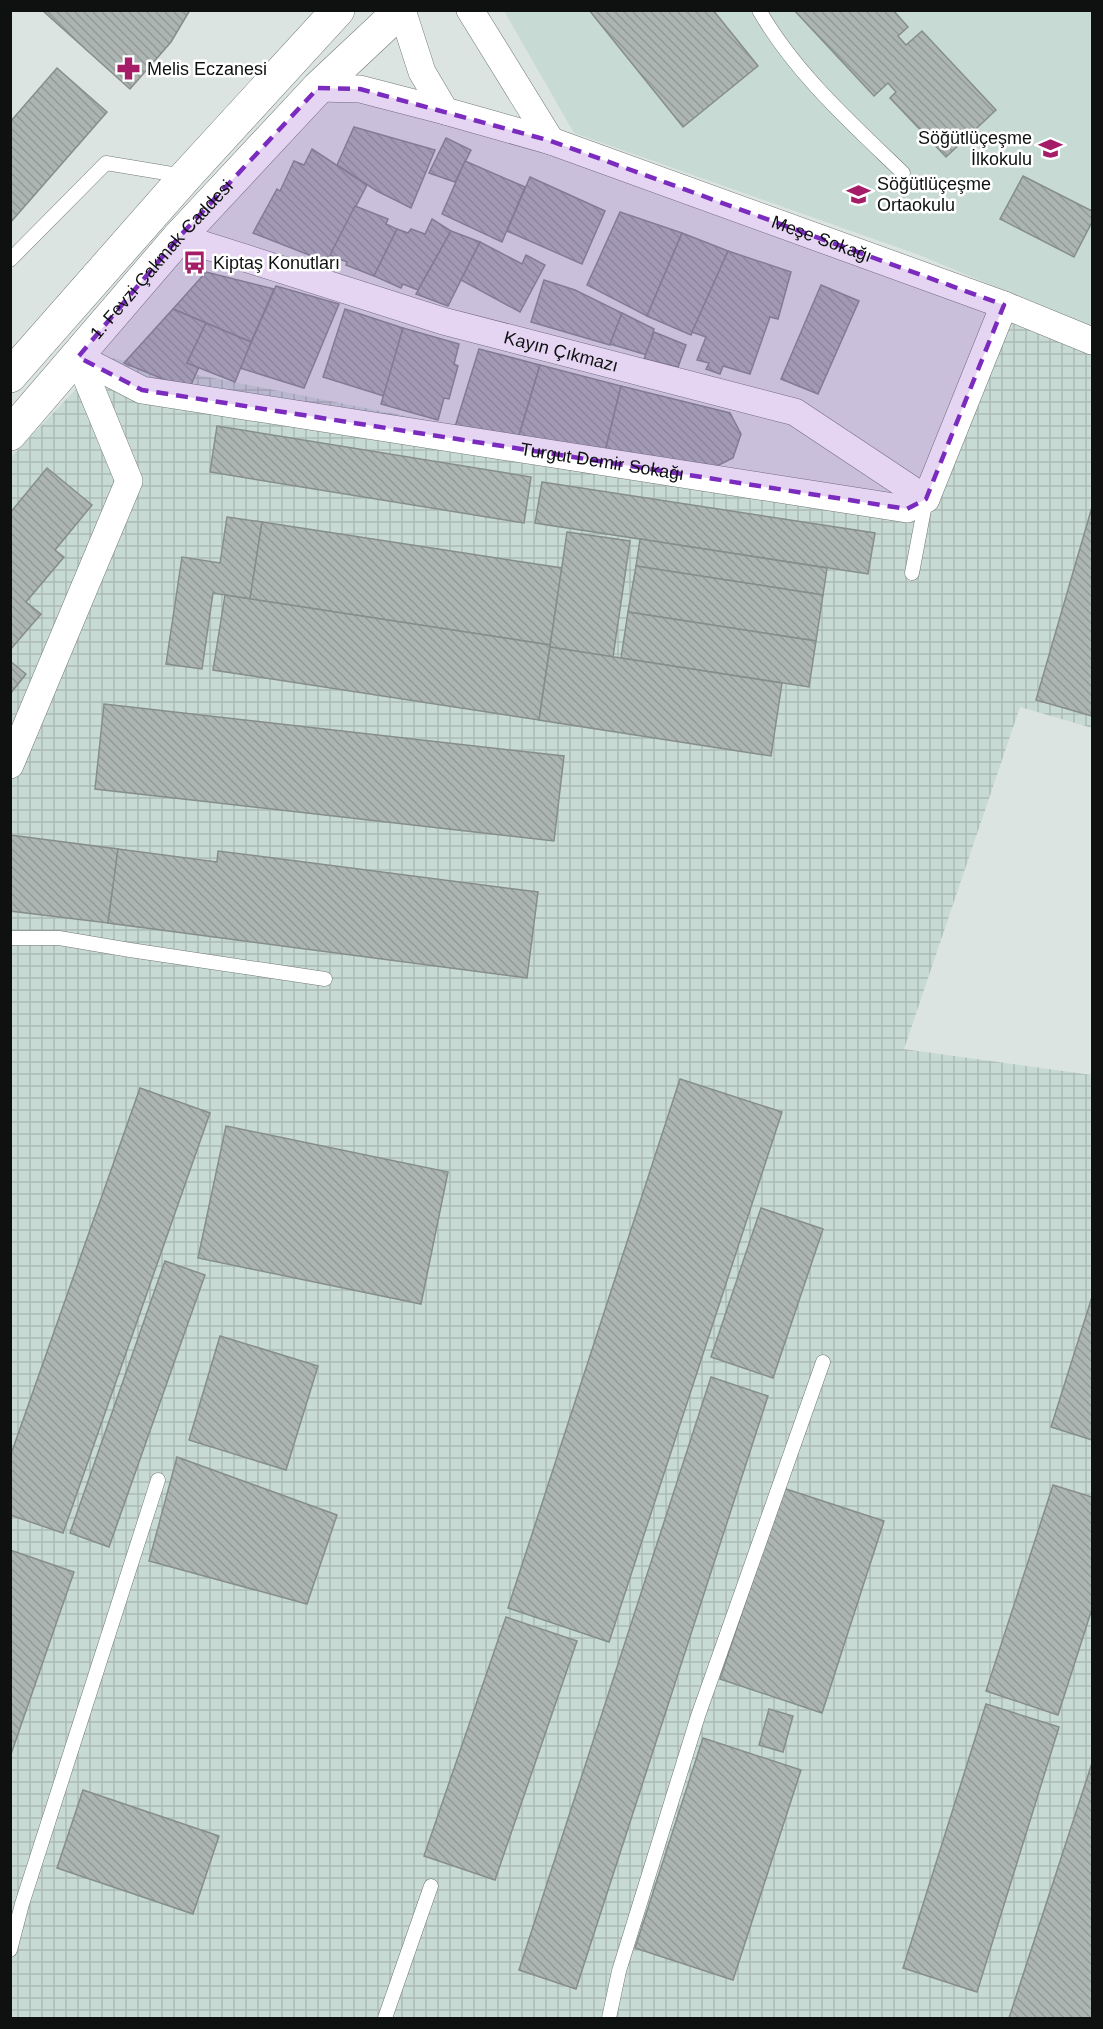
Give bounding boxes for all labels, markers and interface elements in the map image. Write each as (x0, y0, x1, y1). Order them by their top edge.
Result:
pharmacy icon: Melis Eczanesi (116, 56, 142, 82)
place label: Melis Eczanesi (147, 59, 267, 79)
place label: Söğütlüçeşme İlkokulu (918, 128, 1032, 169)
school or university icon: Söğütlüçeşme İlkokulu (1037, 135, 1063, 161)
place label: Söğütlüçeşme Ortaokulu (877, 174, 991, 215)
street label: 1. Fevzi Çakmak Caddesi (86, 176, 237, 343)
school or university icon: Söğütlüçeşme Ortaokulu (846, 181, 872, 207)
street label: Meşe Sokağı (769, 212, 875, 266)
bus stop icon: Kiptaş Konutları (182, 250, 208, 276)
place label: Kiptaş Konutları (213, 253, 340, 273)
street label: Kayın Çıkmazı (502, 327, 620, 376)
street label: Turgut Demir Sokağı (519, 439, 686, 484)

